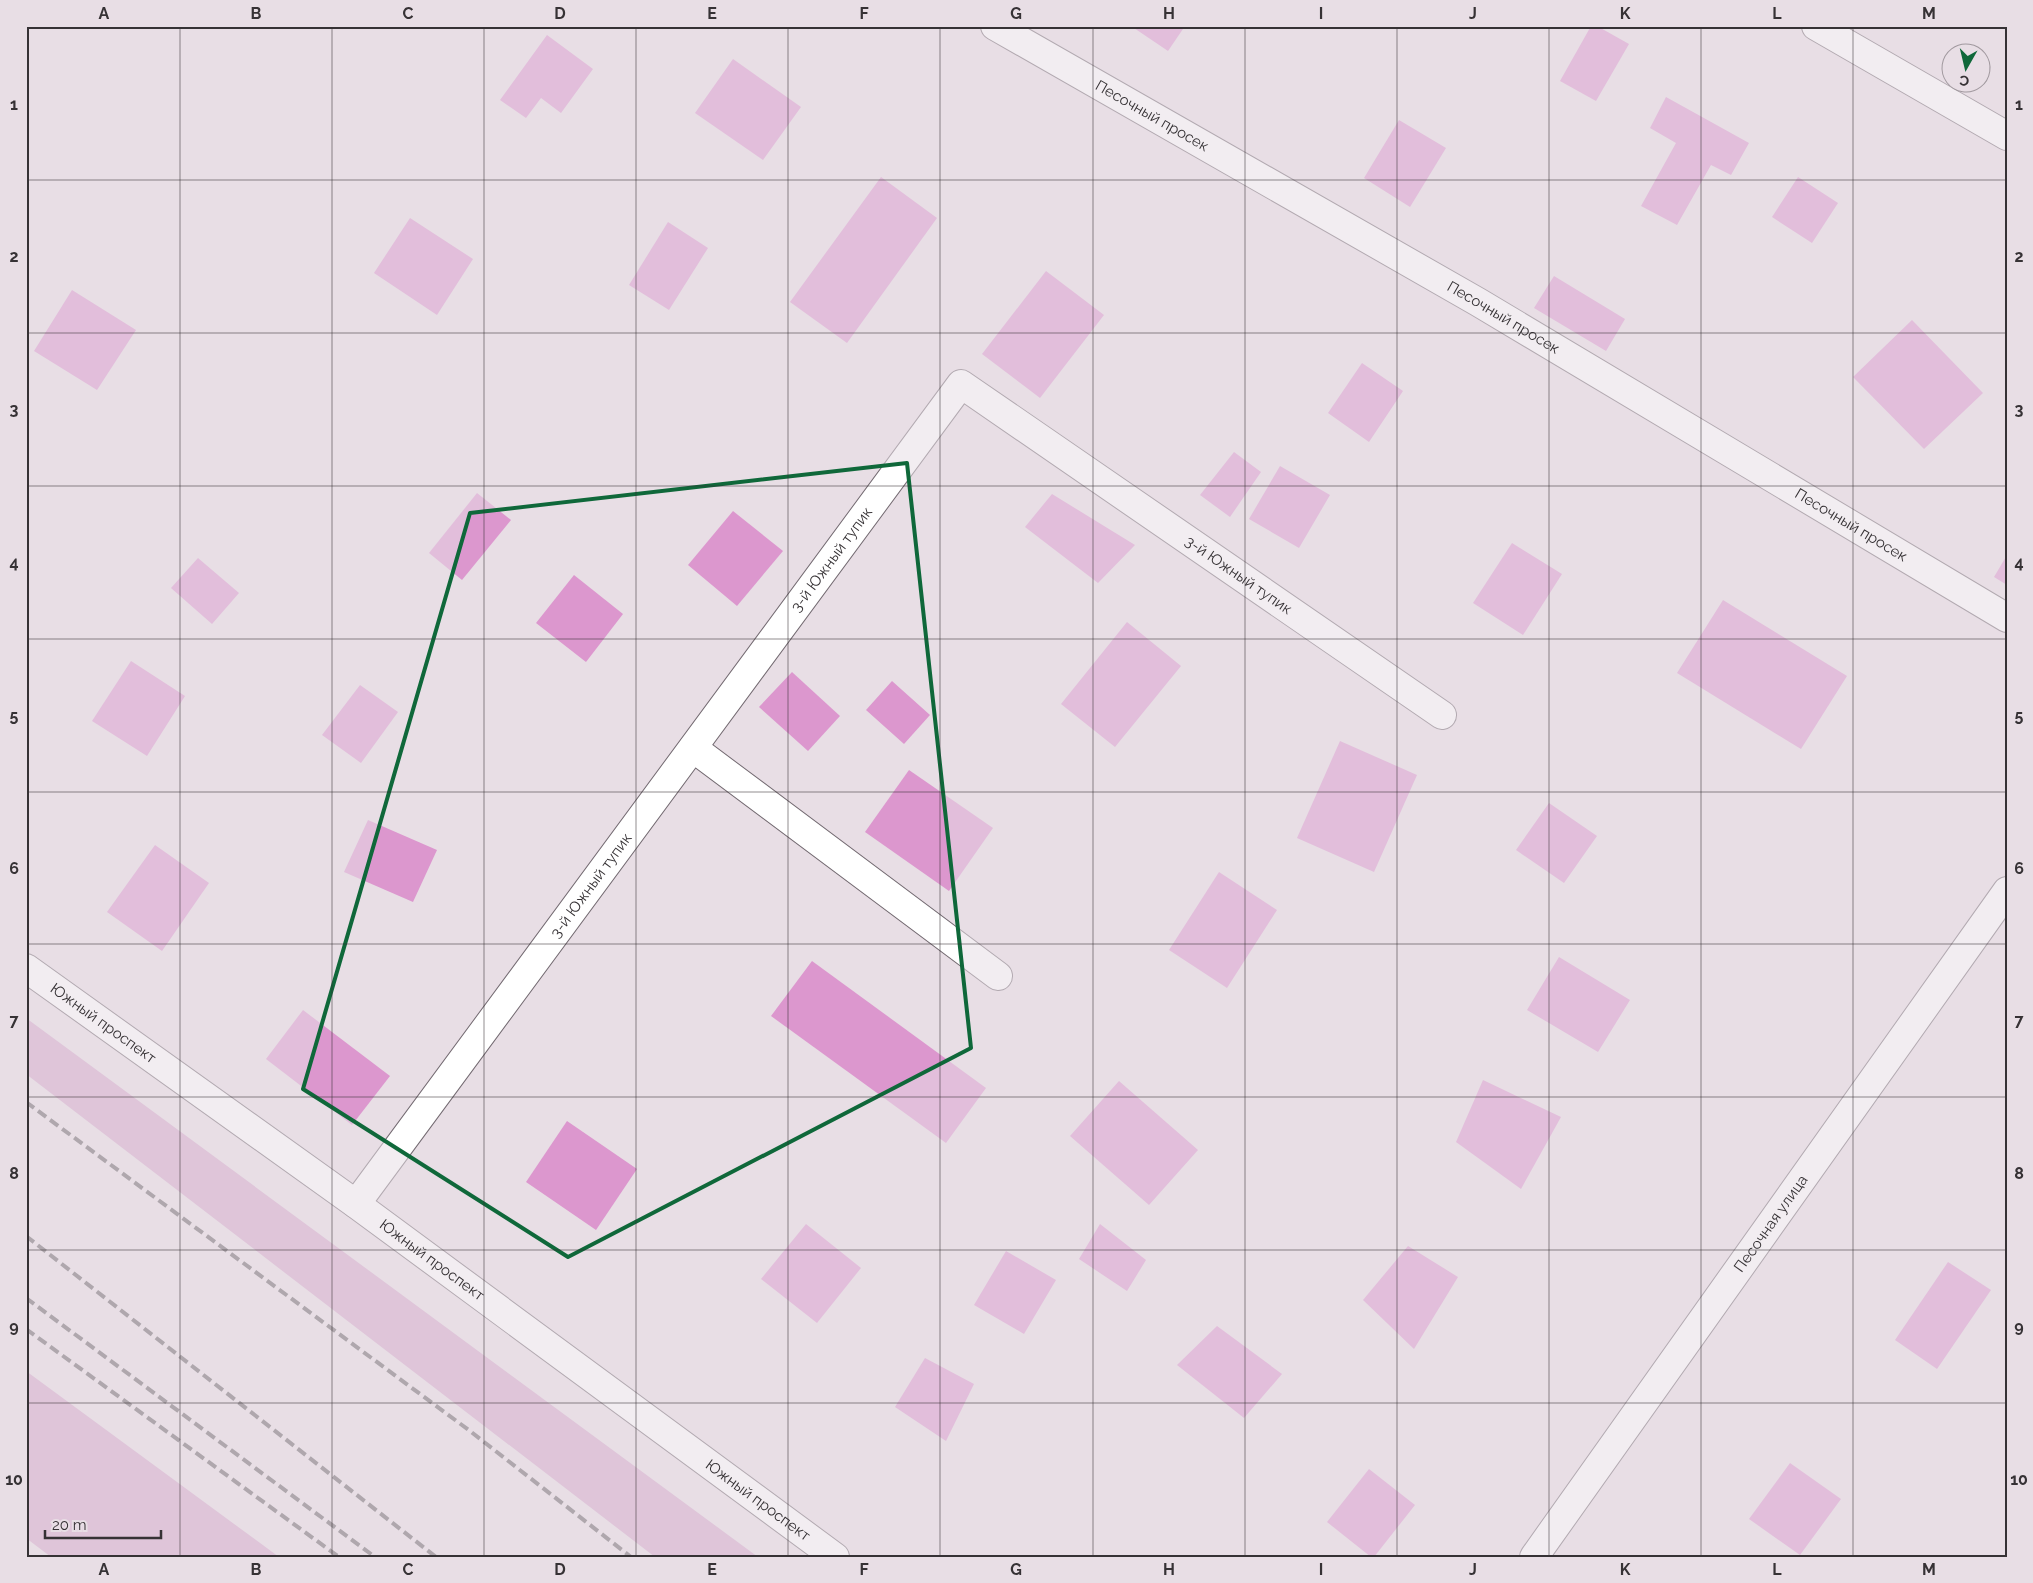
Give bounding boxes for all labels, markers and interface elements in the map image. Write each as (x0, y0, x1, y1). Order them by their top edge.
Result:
text: A (99, 4, 110, 23)
text: B (251, 4, 262, 23)
text: C (403, 4, 414, 23)
text: D (554, 4, 566, 23)
text: E (707, 4, 717, 23)
text: F (859, 4, 869, 23)
text: G (1010, 4, 1022, 23)
text: H (1163, 4, 1175, 23)
text: I (1319, 4, 1323, 23)
text: J (1469, 4, 1477, 23)
text: K (1620, 4, 1631, 23)
text: L (1772, 4, 1782, 23)
text: M (1922, 4, 1936, 23)
north arrow (1940, 42, 1990, 92)
text: С (1958, 72, 1970, 89)
street label: Песочный просек (1092, 76, 1212, 155)
text: 1 (10, 95, 18, 114)
text: 1 (2015, 95, 2023, 114)
text: 2 (9, 247, 19, 266)
text: 2 (2014, 247, 2024, 266)
street label: Песочный просек (1444, 277, 1563, 358)
text: 3 (10, 400, 19, 419)
text: 3 (2015, 400, 2024, 419)
street label: Песочный просек (1792, 484, 1911, 565)
street label: 3-й Южный тупик (787, 503, 876, 615)
street label: 3-й Южный тупик (1182, 532, 1296, 618)
text: 4 (9, 553, 19, 572)
text: 4 (2014, 553, 2024, 572)
text: 5 (10, 706, 19, 725)
text: 5 (2015, 706, 2024, 725)
street label: 3-й Южный тупик (546, 829, 636, 941)
text: 6 (9, 859, 19, 878)
text: 6 (2014, 859, 2024, 878)
street label: Южный проспект (47, 979, 160, 1067)
text: 7 (10, 1011, 19, 1030)
text: 7 (2015, 1011, 2024, 1030)
text: 8 (9, 1164, 19, 1183)
text: 8 (2014, 1164, 2024, 1183)
street label: Песочная улица (1730, 1171, 1811, 1276)
street label: Южный проспект (376, 1215, 488, 1304)
text: 9 (9, 1317, 19, 1336)
text: 9 (2014, 1317, 2024, 1336)
street label: Южный проспект (702, 1456, 814, 1545)
text: 10 (5, 1470, 23, 1489)
text: 10 (2010, 1470, 2028, 1489)
scale bar (45, 1508, 161, 1540)
text: 20 m (52, 1516, 87, 1534)
text: A (99, 1560, 110, 1579)
text: B (251, 1560, 262, 1579)
text: C (403, 1560, 414, 1579)
text: D (554, 1560, 566, 1579)
text: E (707, 1560, 717, 1579)
text: F (859, 1560, 869, 1579)
text: G (1010, 1560, 1022, 1579)
text: H (1163, 1560, 1175, 1579)
text: I (1319, 1560, 1323, 1579)
text: J (1469, 1560, 1477, 1579)
text: K (1620, 1560, 1631, 1579)
text: L (1772, 1560, 1782, 1579)
text: M (1922, 1560, 1936, 1579)

